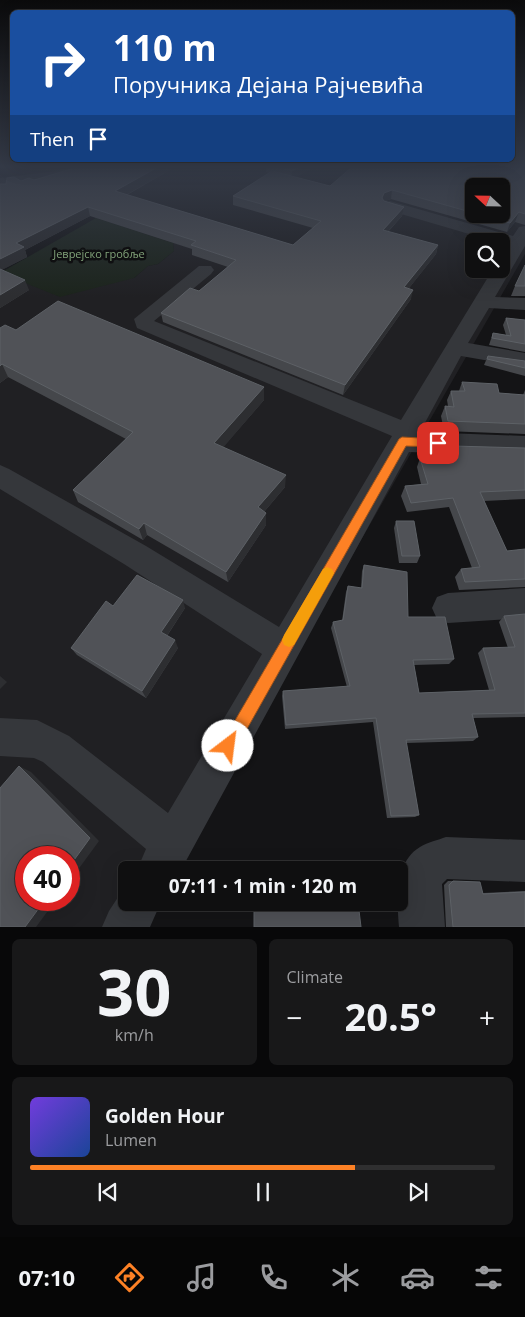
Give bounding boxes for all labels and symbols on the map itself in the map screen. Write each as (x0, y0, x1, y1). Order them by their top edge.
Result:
north arrow (465, 178, 510, 222)
park label: Јеврејско гробље (52, 246, 145, 261)
pin (417, 422, 459, 464)
position arrow (201, 719, 253, 771)
speed limit sign: 40 (15, 846, 80, 911)

